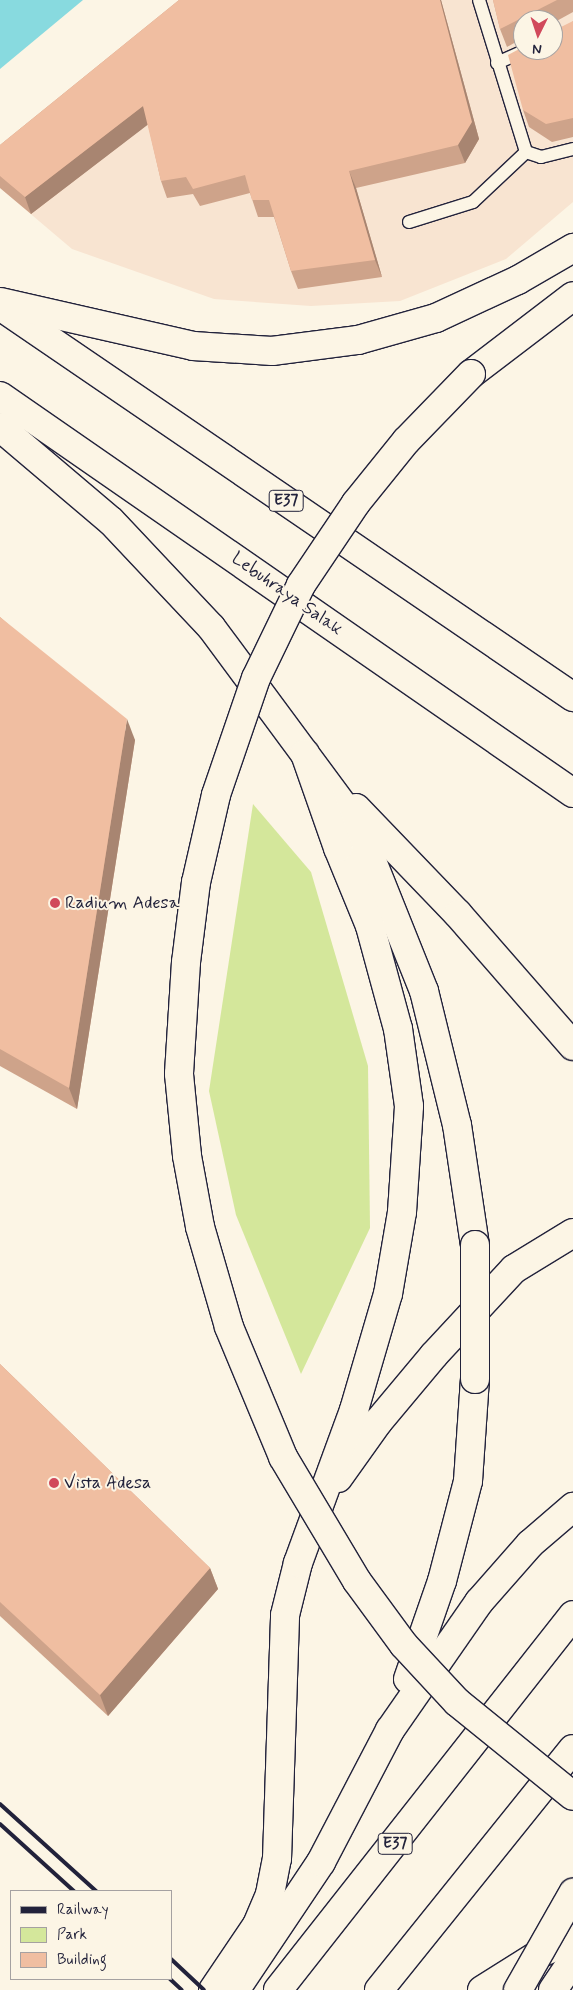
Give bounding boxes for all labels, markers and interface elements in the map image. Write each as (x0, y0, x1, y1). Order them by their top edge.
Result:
north arrow (513, 10, 563, 60)
text: N (532, 40, 542, 58)
road number: E37 (268, 488, 304, 514)
street label: Lebuhraya Salak (228, 548, 346, 640)
place label: Radium Adesa (65, 892, 179, 914)
marker: Radium Adesa (49, 897, 61, 909)
place label: Vista Adesa (64, 1472, 153, 1494)
marker: Vista Adesa (48, 1477, 60, 1489)
road number: E37 (378, 1830, 412, 1858)
legend (10, 1890, 172, 1980)
text: Railway (57, 1900, 109, 1920)
text: Park (57, 1925, 87, 1945)
text: Building (57, 1950, 107, 1970)

